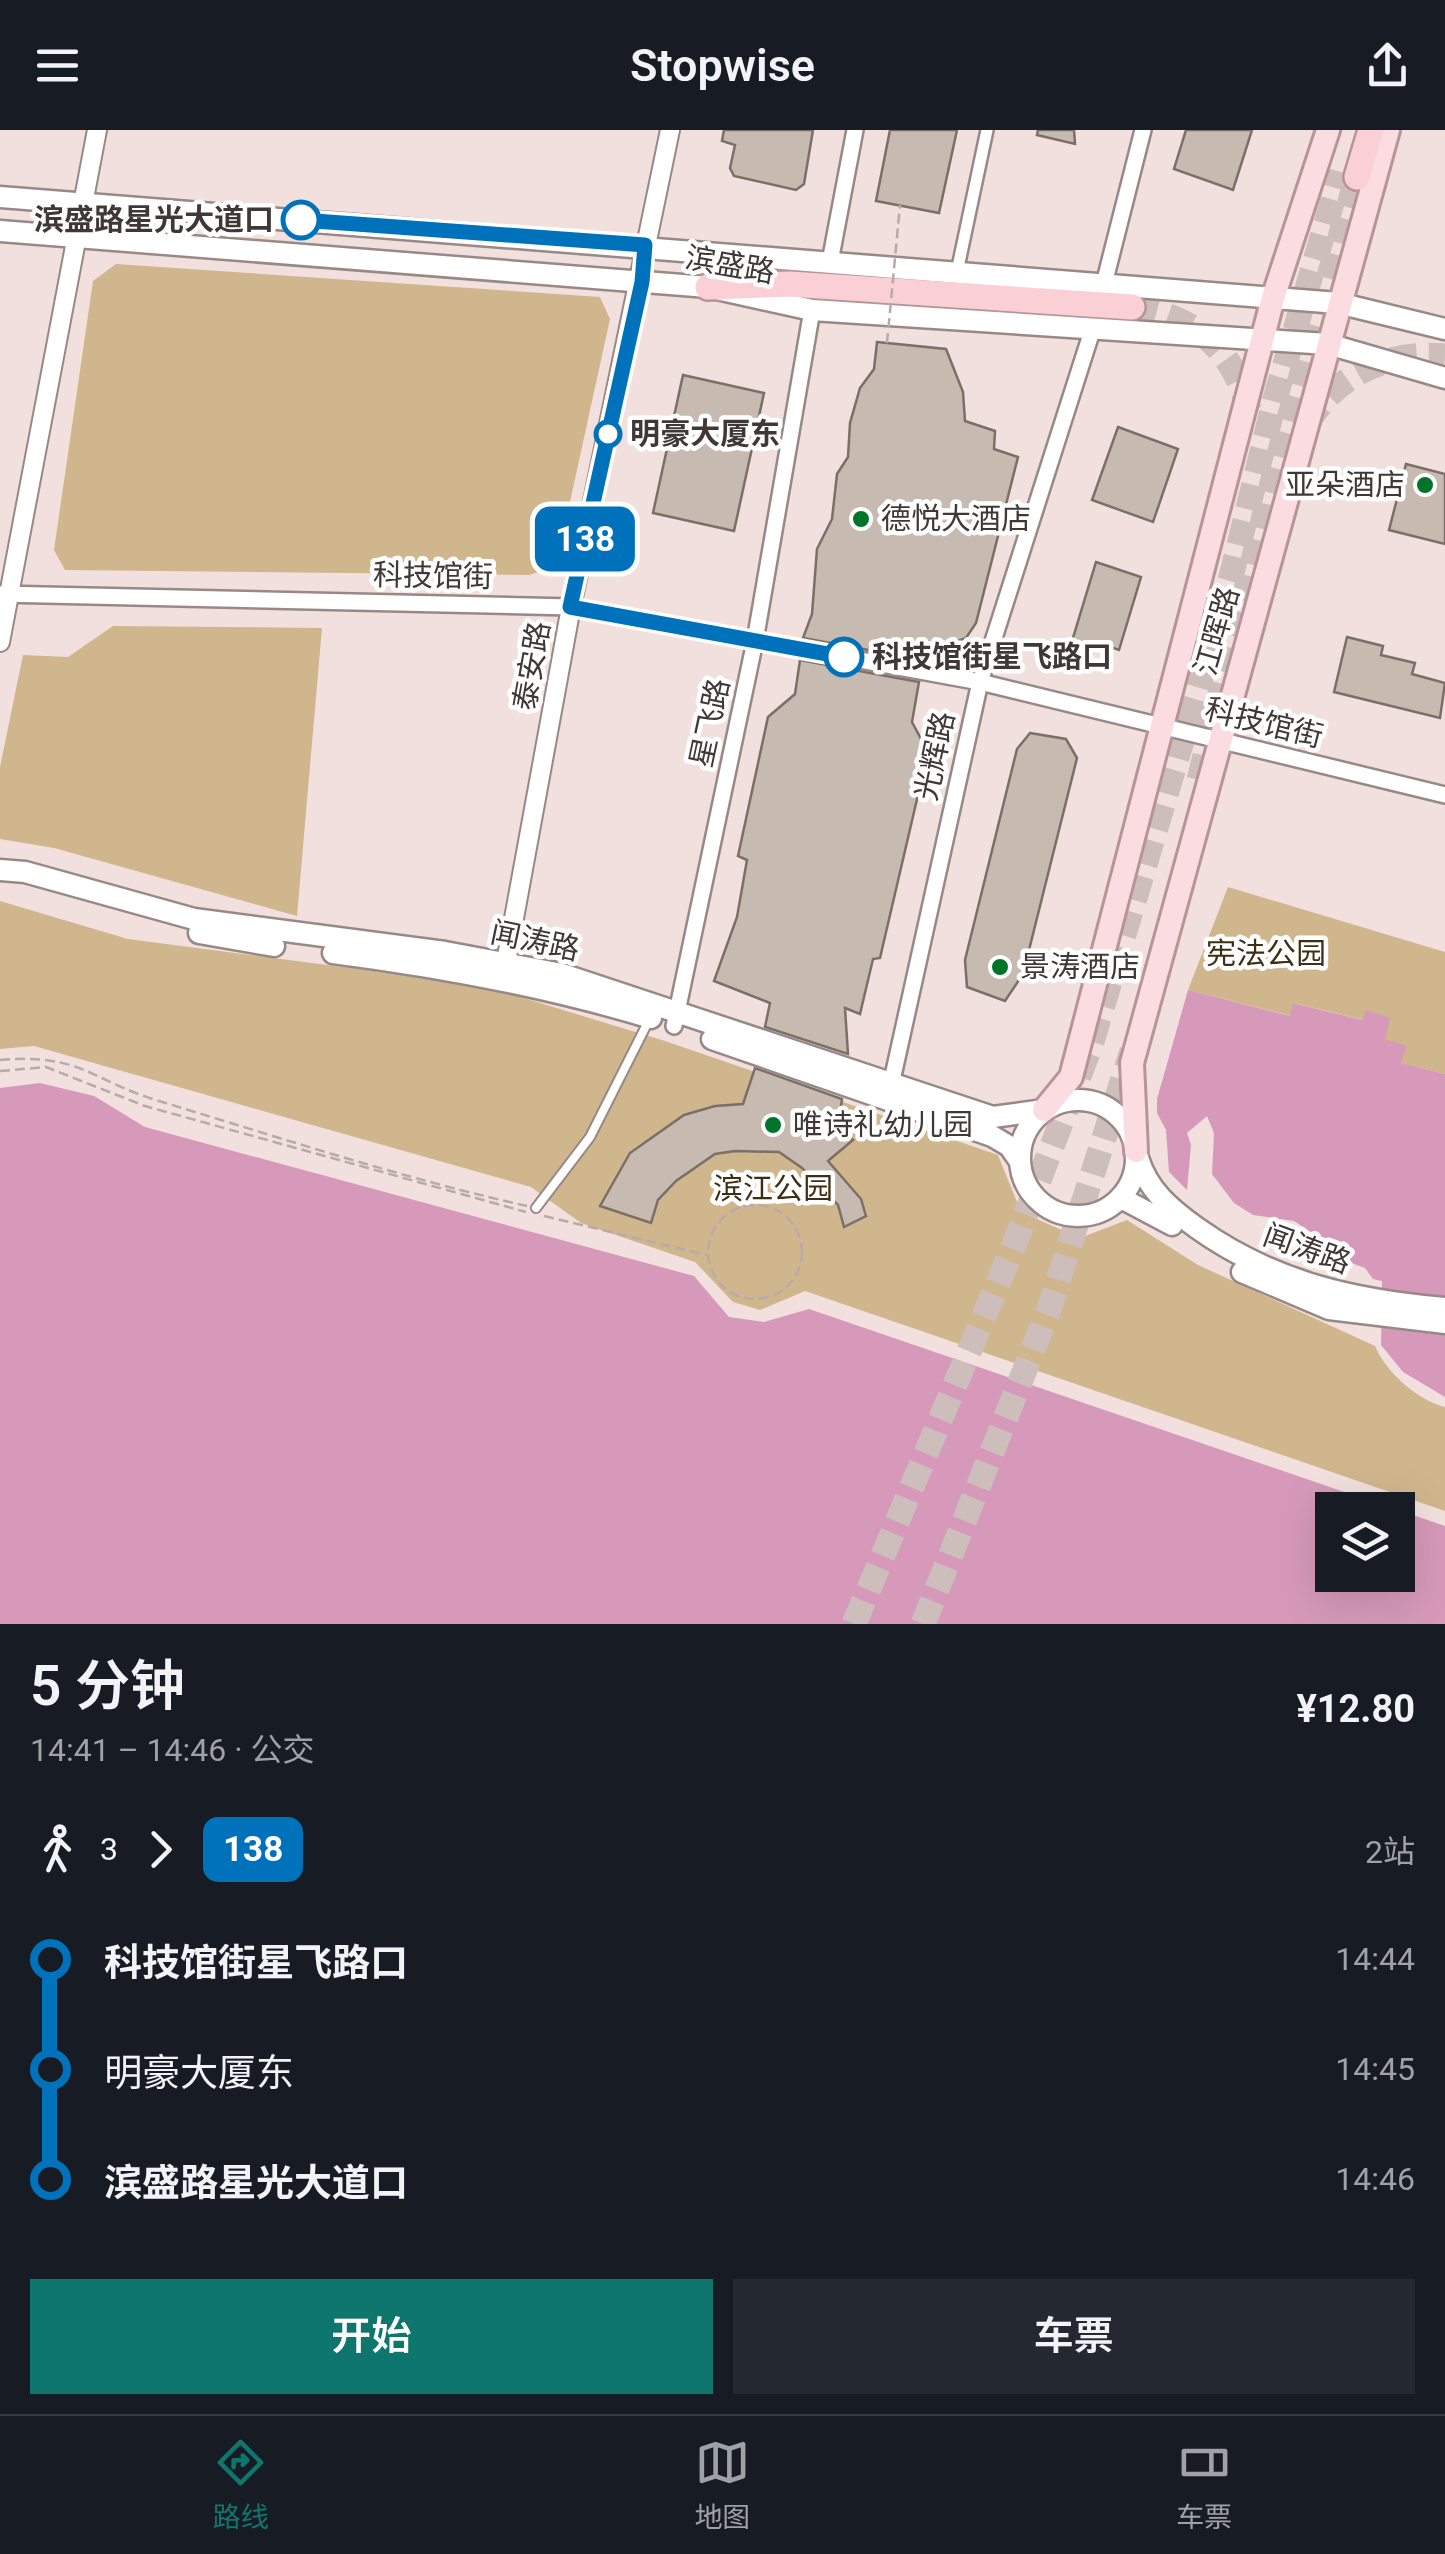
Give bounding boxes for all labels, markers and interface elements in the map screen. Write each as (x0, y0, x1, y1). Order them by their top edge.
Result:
icon: menu (30, 38, 85, 93)
icon: share (1360, 38, 1415, 93)
text: Stopwise (630, 39, 815, 92)
marker: 滨盛路星光大道口 (282, 201, 320, 239)
place label: 滨盛路星光大道口 (34, 202, 274, 237)
street label: 滨盛路 (683, 239, 777, 290)
place label: 明豪大厦东 (630, 416, 780, 451)
marker: 明豪大厦东 (595, 421, 621, 447)
place label: 亚朵酒店 (1285, 467, 1405, 502)
marker: 亚朵酒店 (1414, 474, 1436, 496)
place label: 德悦大酒店 (881, 501, 1031, 536)
line badge: 138 (528, 506, 642, 572)
marker: 德悦大酒店 (850, 508, 872, 530)
text: 138 (555, 519, 615, 560)
street label: 科技馆街 (373, 557, 493, 594)
street label: 江晖路 (1187, 583, 1246, 679)
street label: 泰安路 (506, 619, 557, 713)
marker: 科技馆街星飞路口 (825, 638, 863, 676)
place label: 科技馆街星飞路口 (872, 639, 1112, 674)
street label: 星飞路 (683, 675, 736, 771)
street label: 科技馆街 (1202, 691, 1327, 754)
street label: 光辉路 (908, 708, 961, 804)
street label: 闻涛路 (487, 914, 583, 967)
park label: 宪法公园 (1206, 936, 1326, 971)
place label: 景涛酒店 (1020, 949, 1140, 984)
marker: 景涛酒店 (989, 956, 1011, 978)
place label: 唯诗礼幼儿园 (793, 1107, 973, 1142)
marker: 唯诗礼幼儿园 (762, 1114, 784, 1136)
park label: 滨江公园 (713, 1171, 833, 1206)
street label: 闻涛路 (1259, 1217, 1355, 1280)
map controls (1315, 1492, 1415, 1592)
button: layers (1315, 1492, 1415, 1592)
text: 5 分钟 (30, 1654, 185, 1718)
text: ¥12.80 (1296, 1687, 1415, 1731)
text: 14:41 – 14:46 · 公交 (30, 1731, 315, 1769)
icon: walk (30, 1822, 85, 1877)
icon: forward (133, 1822, 188, 1877)
text: 138 (223, 1829, 283, 1870)
text: 3 (100, 1830, 118, 1868)
text: 2站 (1365, 1833, 1415, 1871)
text: 14:44 (1335, 1940, 1415, 1978)
text: 科技馆街星飞路口 (104, 1941, 408, 1985)
text: 14:45 (1335, 2050, 1415, 2088)
text: 明豪大厦东 (104, 2051, 294, 2095)
text: 14:46 (1335, 2160, 1415, 2198)
text: 滨盛路星光大道口 (104, 2161, 408, 2205)
button: 开始 (30, 2279, 713, 2394)
button: 车票 (733, 2279, 1415, 2394)
tab: 路线 (213, 2435, 269, 2535)
tab: 地图 (694, 2435, 750, 2535)
tab: 车票 (1176, 2435, 1232, 2535)

